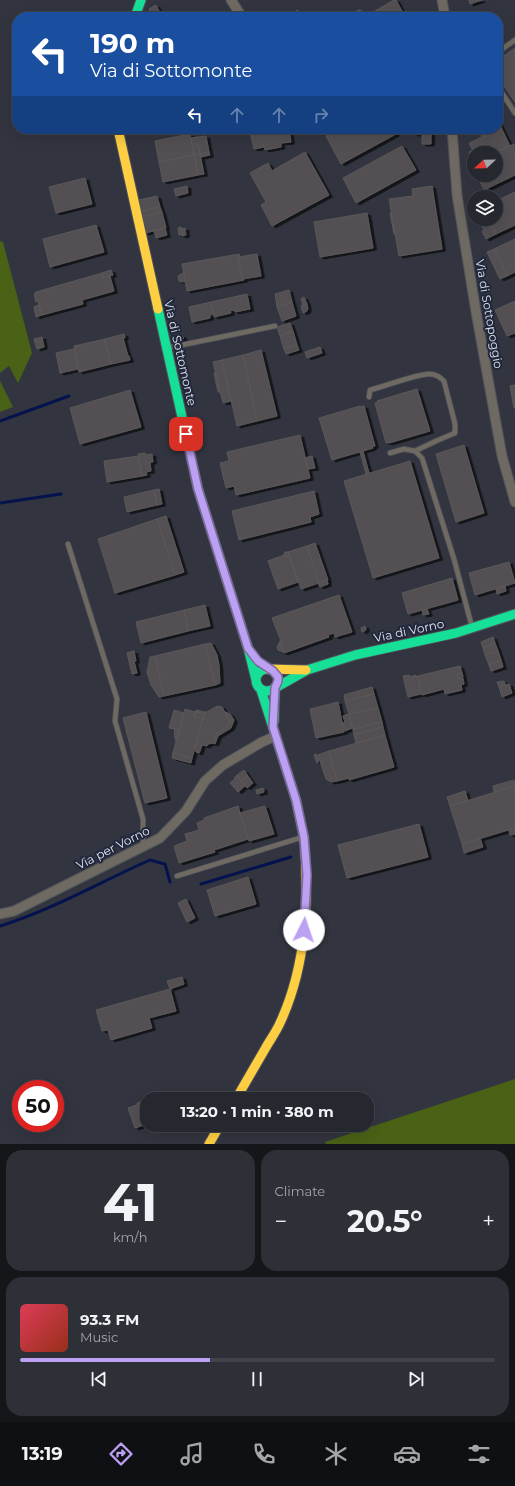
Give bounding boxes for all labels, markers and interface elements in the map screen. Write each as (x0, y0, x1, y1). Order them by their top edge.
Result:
text: 190 m (90, 26, 175, 60)
icon: left (24, 28, 76, 80)
text: Via di Sottomonte (90, 60, 252, 82)
icon: left (184, 104, 206, 126)
icon: ahead (226, 104, 248, 126)
icon: ahead (268, 104, 290, 126)
icon: right (310, 104, 332, 126)
north arrow (467, 146, 503, 182)
map controls (467, 146, 503, 226)
button: layers (467, 190, 503, 226)
street label: Via di Sottopoggio (472, 258, 506, 370)
street label: Via di Sottomonte (161, 299, 200, 407)
pin (169, 417, 203, 451)
icon: arrive (175, 423, 197, 445)
street label: Via di Vorno (372, 616, 446, 645)
street label: Via per Vorno (73, 823, 152, 873)
position arrow (283, 909, 325, 951)
speed limit sign: 50 (12, 1080, 64, 1132)
text: 13:20 · 1 min · 380 m (180, 1102, 334, 1121)
text: 41 (103, 1171, 158, 1234)
text: Climate (275, 1183, 325, 1199)
text: 20.5° (347, 1203, 423, 1240)
text: − (275, 1208, 287, 1235)
text: + (482, 1208, 495, 1235)
text: km/h (113, 1229, 148, 1245)
text: 93.3 FM (80, 1310, 139, 1329)
text: Music (80, 1329, 118, 1345)
icon: previous (88, 1368, 110, 1390)
icon: pause (246, 1368, 268, 1390)
icon: next (405, 1368, 427, 1390)
icon: directions (107, 1440, 135, 1468)
icon: music (178, 1440, 206, 1468)
icon: phone (250, 1440, 278, 1468)
icon: climate (322, 1440, 350, 1468)
icon: car (393, 1440, 421, 1468)
icon: filters (465, 1440, 493, 1468)
text: 13:19 (22, 1443, 63, 1465)

